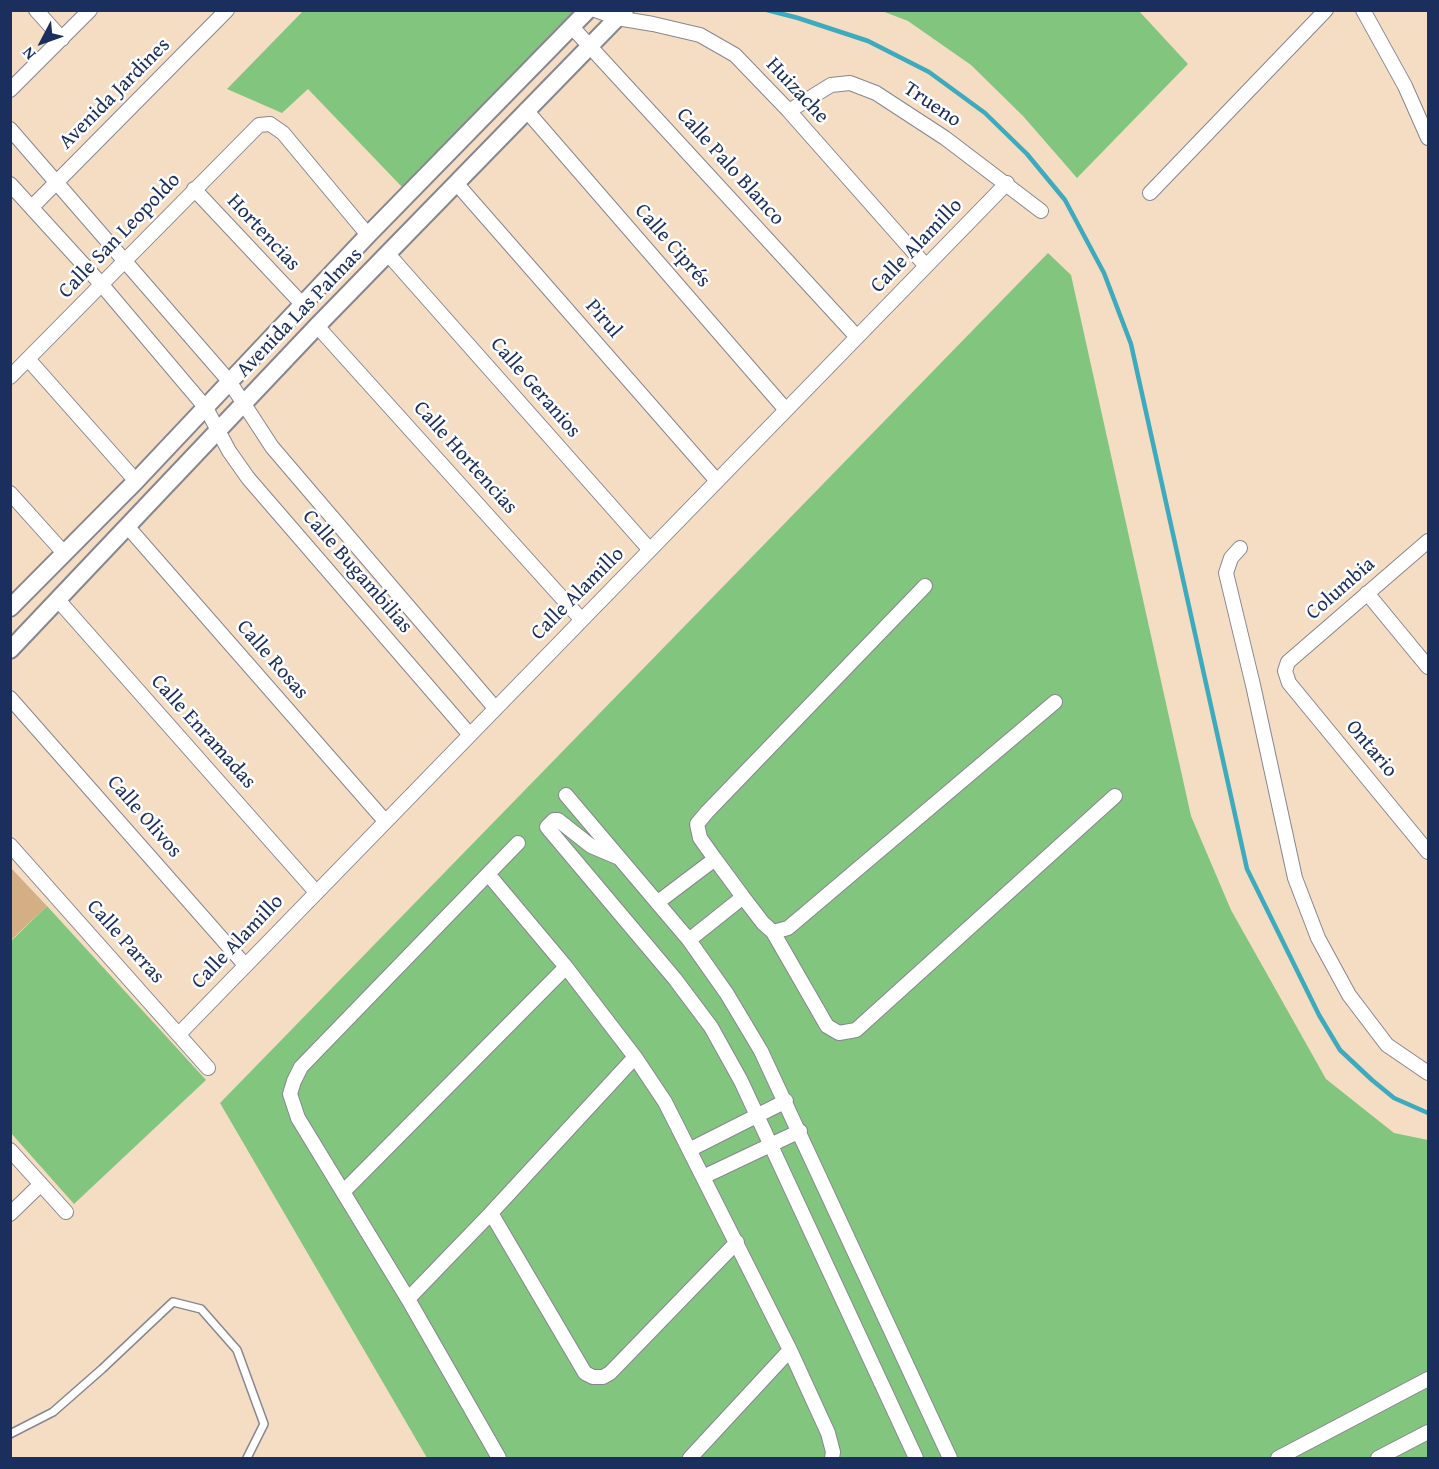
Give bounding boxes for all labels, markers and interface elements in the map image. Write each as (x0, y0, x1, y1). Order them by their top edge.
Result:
north arrow (12, 12, 72, 72)
street label: Avenida Jardines (54, 33, 176, 155)
text: N (16, 42, 41, 66)
street label: Huizache (760, 53, 834, 129)
street label: Trueno (898, 77, 966, 133)
street label: Calle Palo Blanco (671, 103, 789, 231)
street label: Calle San Leopoldo (54, 168, 186, 304)
street label: Hortencias (221, 189, 305, 277)
street label: Calle Alamillo (866, 193, 968, 299)
street label: Calle Ciprés (629, 199, 715, 293)
street label: Avenida Las Palmas (232, 243, 368, 383)
street label: Pirul (579, 294, 627, 344)
street label: Calle Geranios (485, 333, 585, 443)
street label: Calle Hortencias (408, 396, 522, 520)
street label: Calle Bugambilias (297, 505, 417, 639)
street label: Calle Alamillo (526, 542, 630, 646)
street label: Columbia (1301, 552, 1381, 626)
street label: Calle Rosas (231, 615, 313, 705)
street label: Calle Enramadas (145, 670, 261, 794)
street label: Ontario (1340, 715, 1402, 783)
street label: Calle Olivos (101, 771, 187, 863)
street label: Calle Alamillo (187, 889, 289, 995)
street label: Calle Parras (81, 895, 169, 989)

